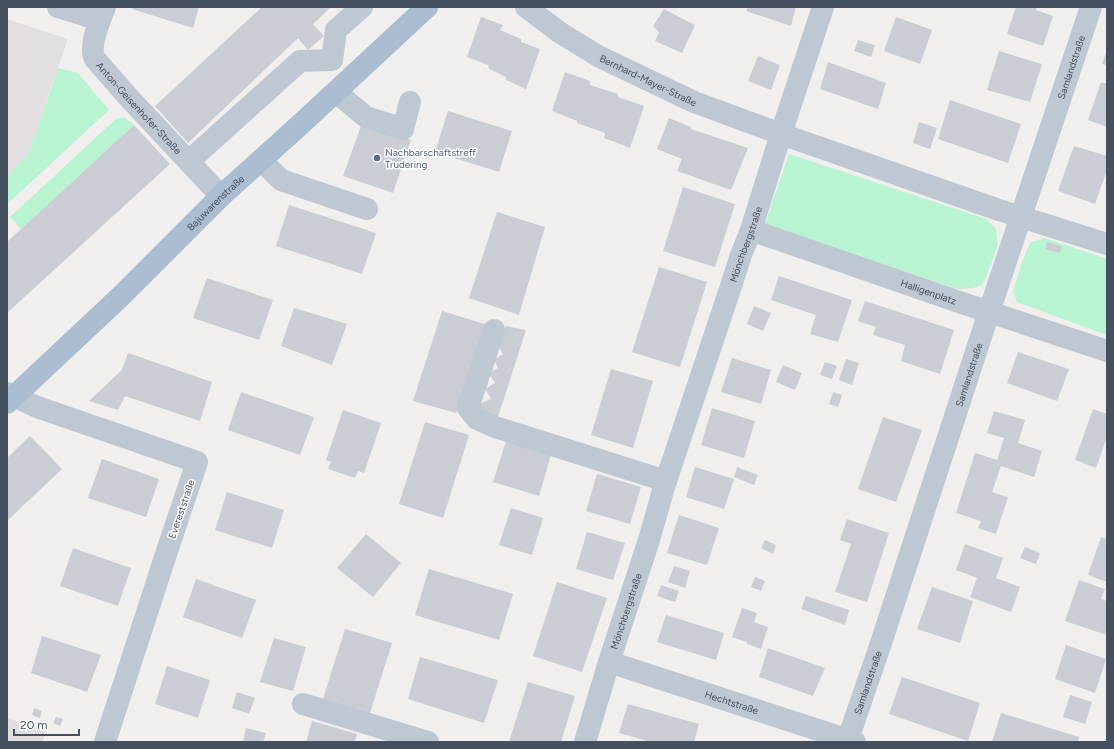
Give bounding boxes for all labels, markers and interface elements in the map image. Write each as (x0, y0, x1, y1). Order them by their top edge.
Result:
street label: Samlandstraße (1055, 33, 1088, 101)
street label: Bernhard-Mayer-Straße (598, 52, 699, 110)
street label: Anton-Geisenhofer-Straße (93, 59, 185, 157)
place label: Nachbarschaftstreff Trudering (385, 146, 476, 171)
marker: Nachbarschaftstreff Trudering (372, 153, 382, 163)
street label: Bajuwarenstraße (184, 172, 247, 234)
street label: Mönchbergstraße (727, 204, 765, 284)
street label: Halligenplatz (899, 276, 958, 308)
street label: Samlandstraße (953, 341, 986, 408)
street label: Evereststraße (165, 477, 198, 540)
street label: Mönchbergstraße (608, 571, 645, 651)
street label: Samlandstraße (851, 648, 885, 716)
street label: Hechtstraße (703, 688, 761, 717)
scale bar (14, 711, 79, 737)
text: 20 m (20, 718, 48, 732)

